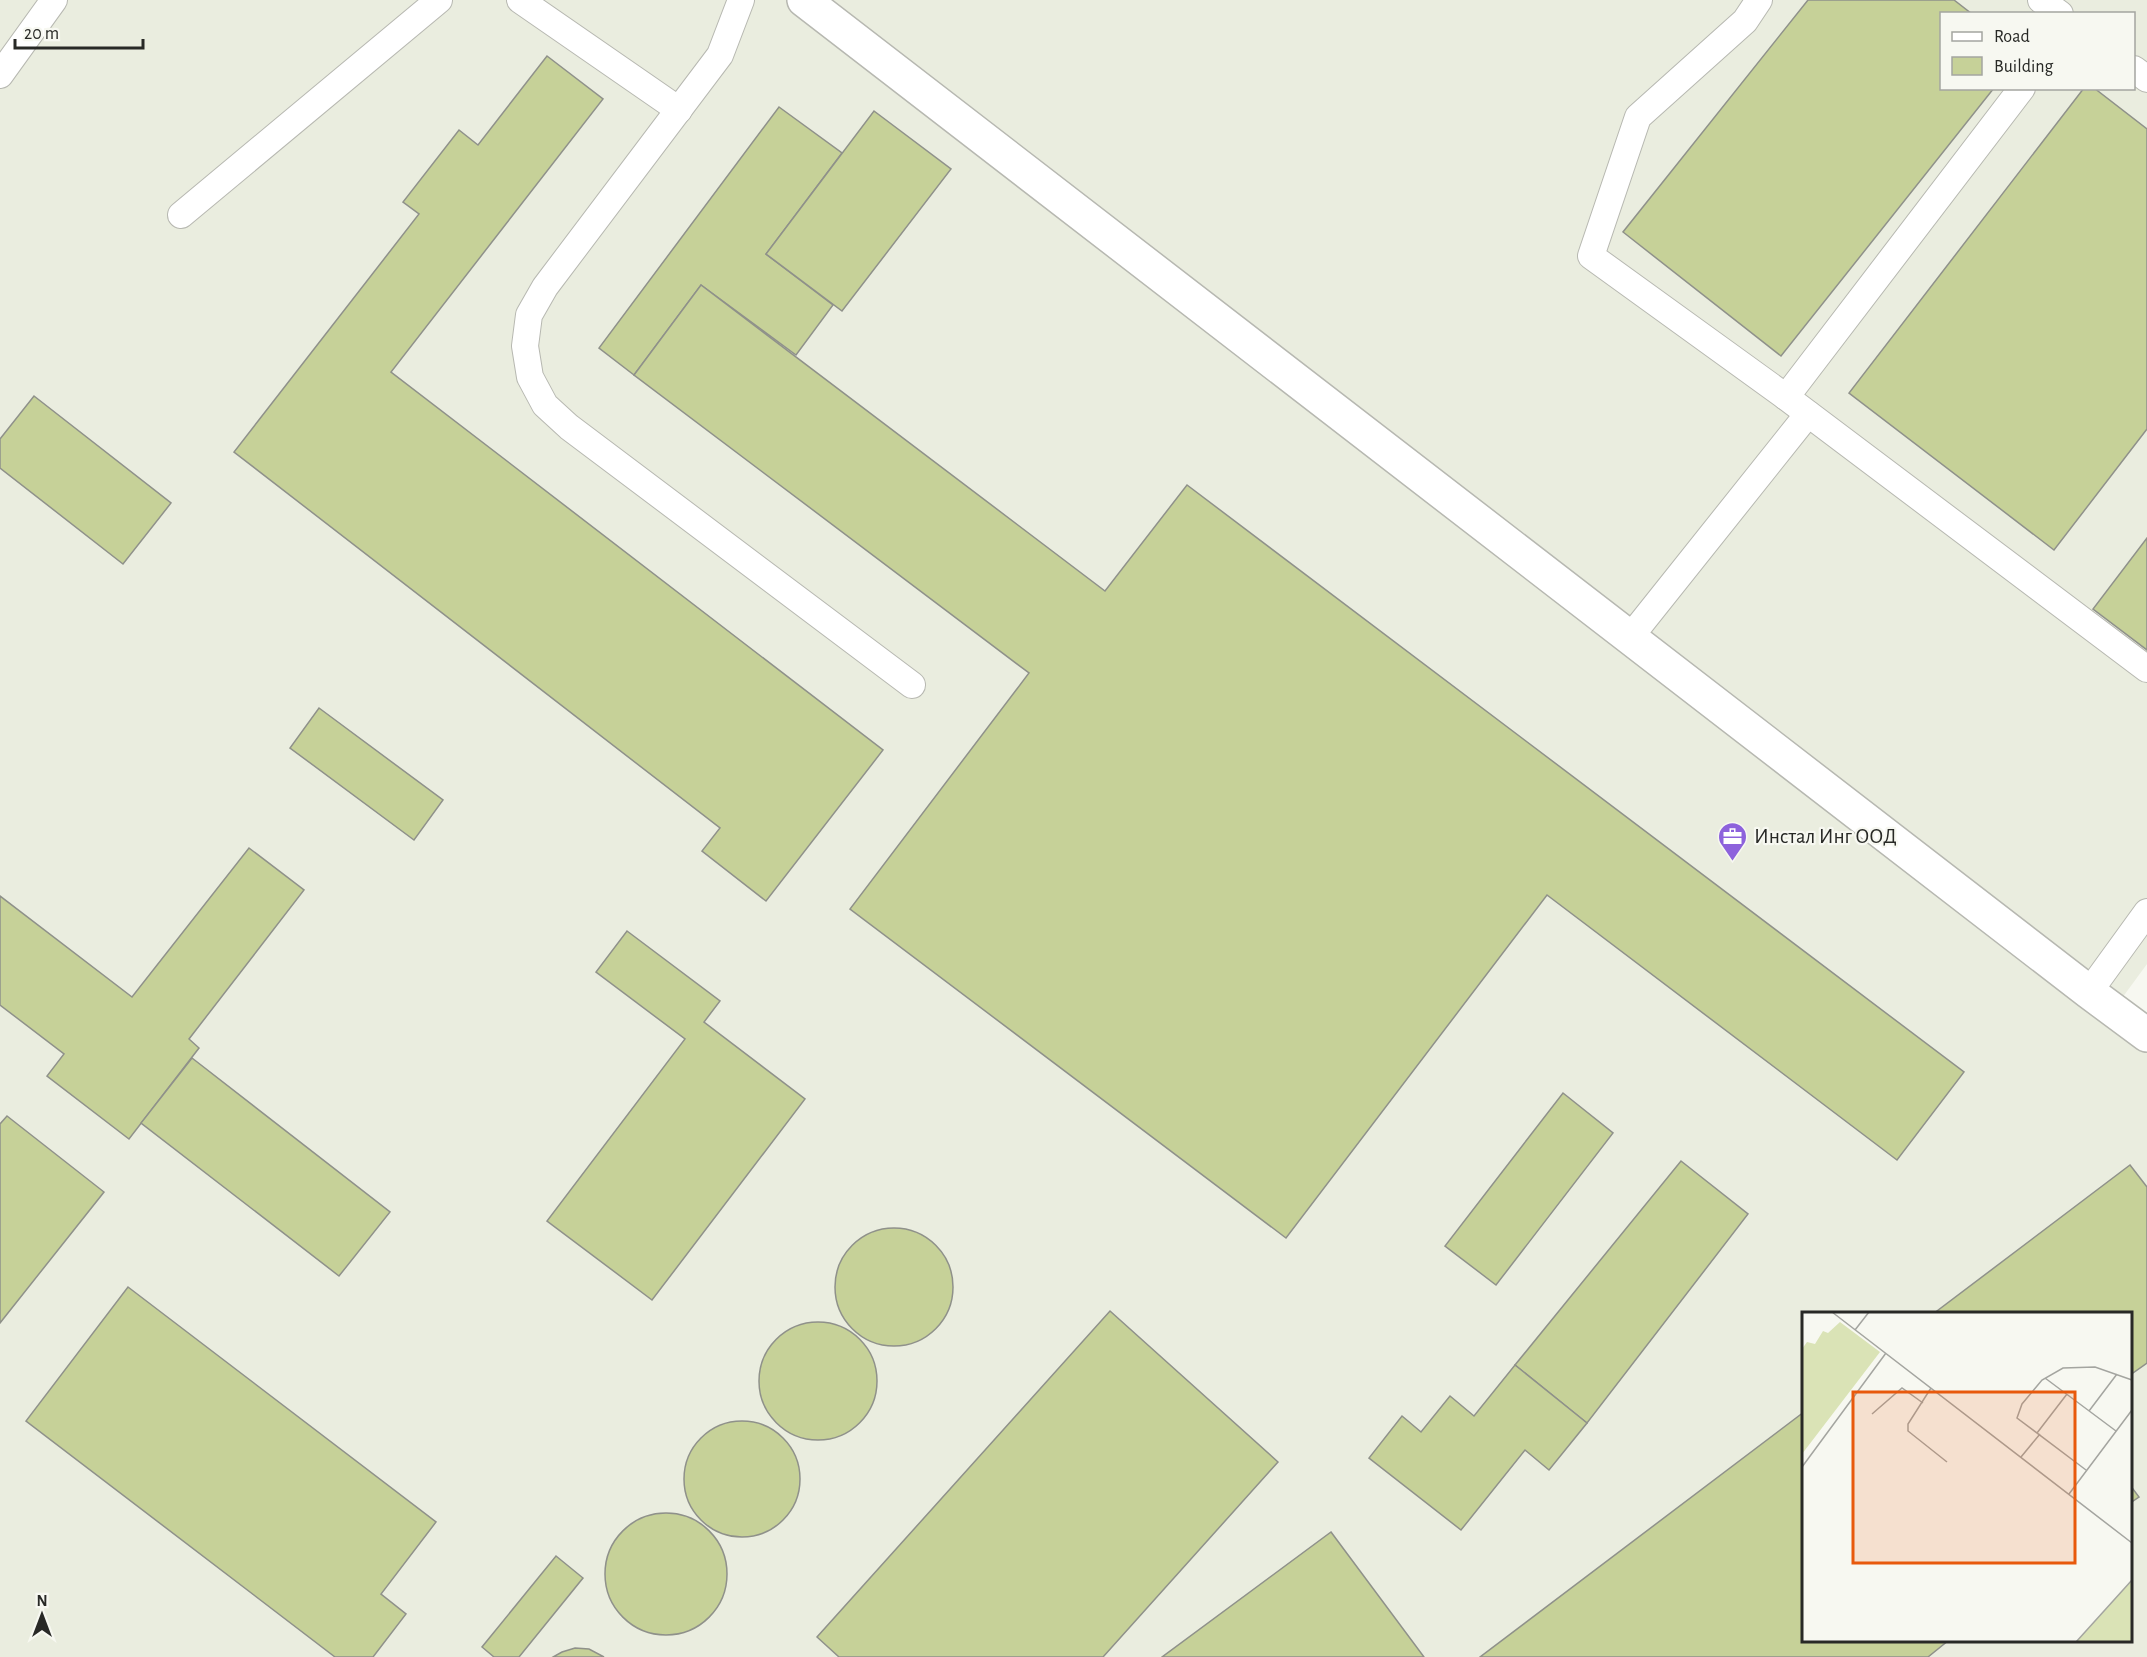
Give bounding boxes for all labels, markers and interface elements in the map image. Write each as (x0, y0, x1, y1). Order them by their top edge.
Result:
scale bar (15, 12, 142, 50)
legend (1940, 12, 2135, 90)
text: 20 m (24, 25, 59, 43)
text: Road (1994, 28, 2030, 46)
text: Building (1994, 58, 2054, 76)
office icon: Инстал Инг ООД (1717, 820, 1749, 862)
place label: Инстал Инг ООД (1754, 826, 1897, 847)
inset map (1802, 1312, 2132, 1642)
north arrow (12, 1585, 72, 1645)
text: N (36, 1593, 48, 1609)

